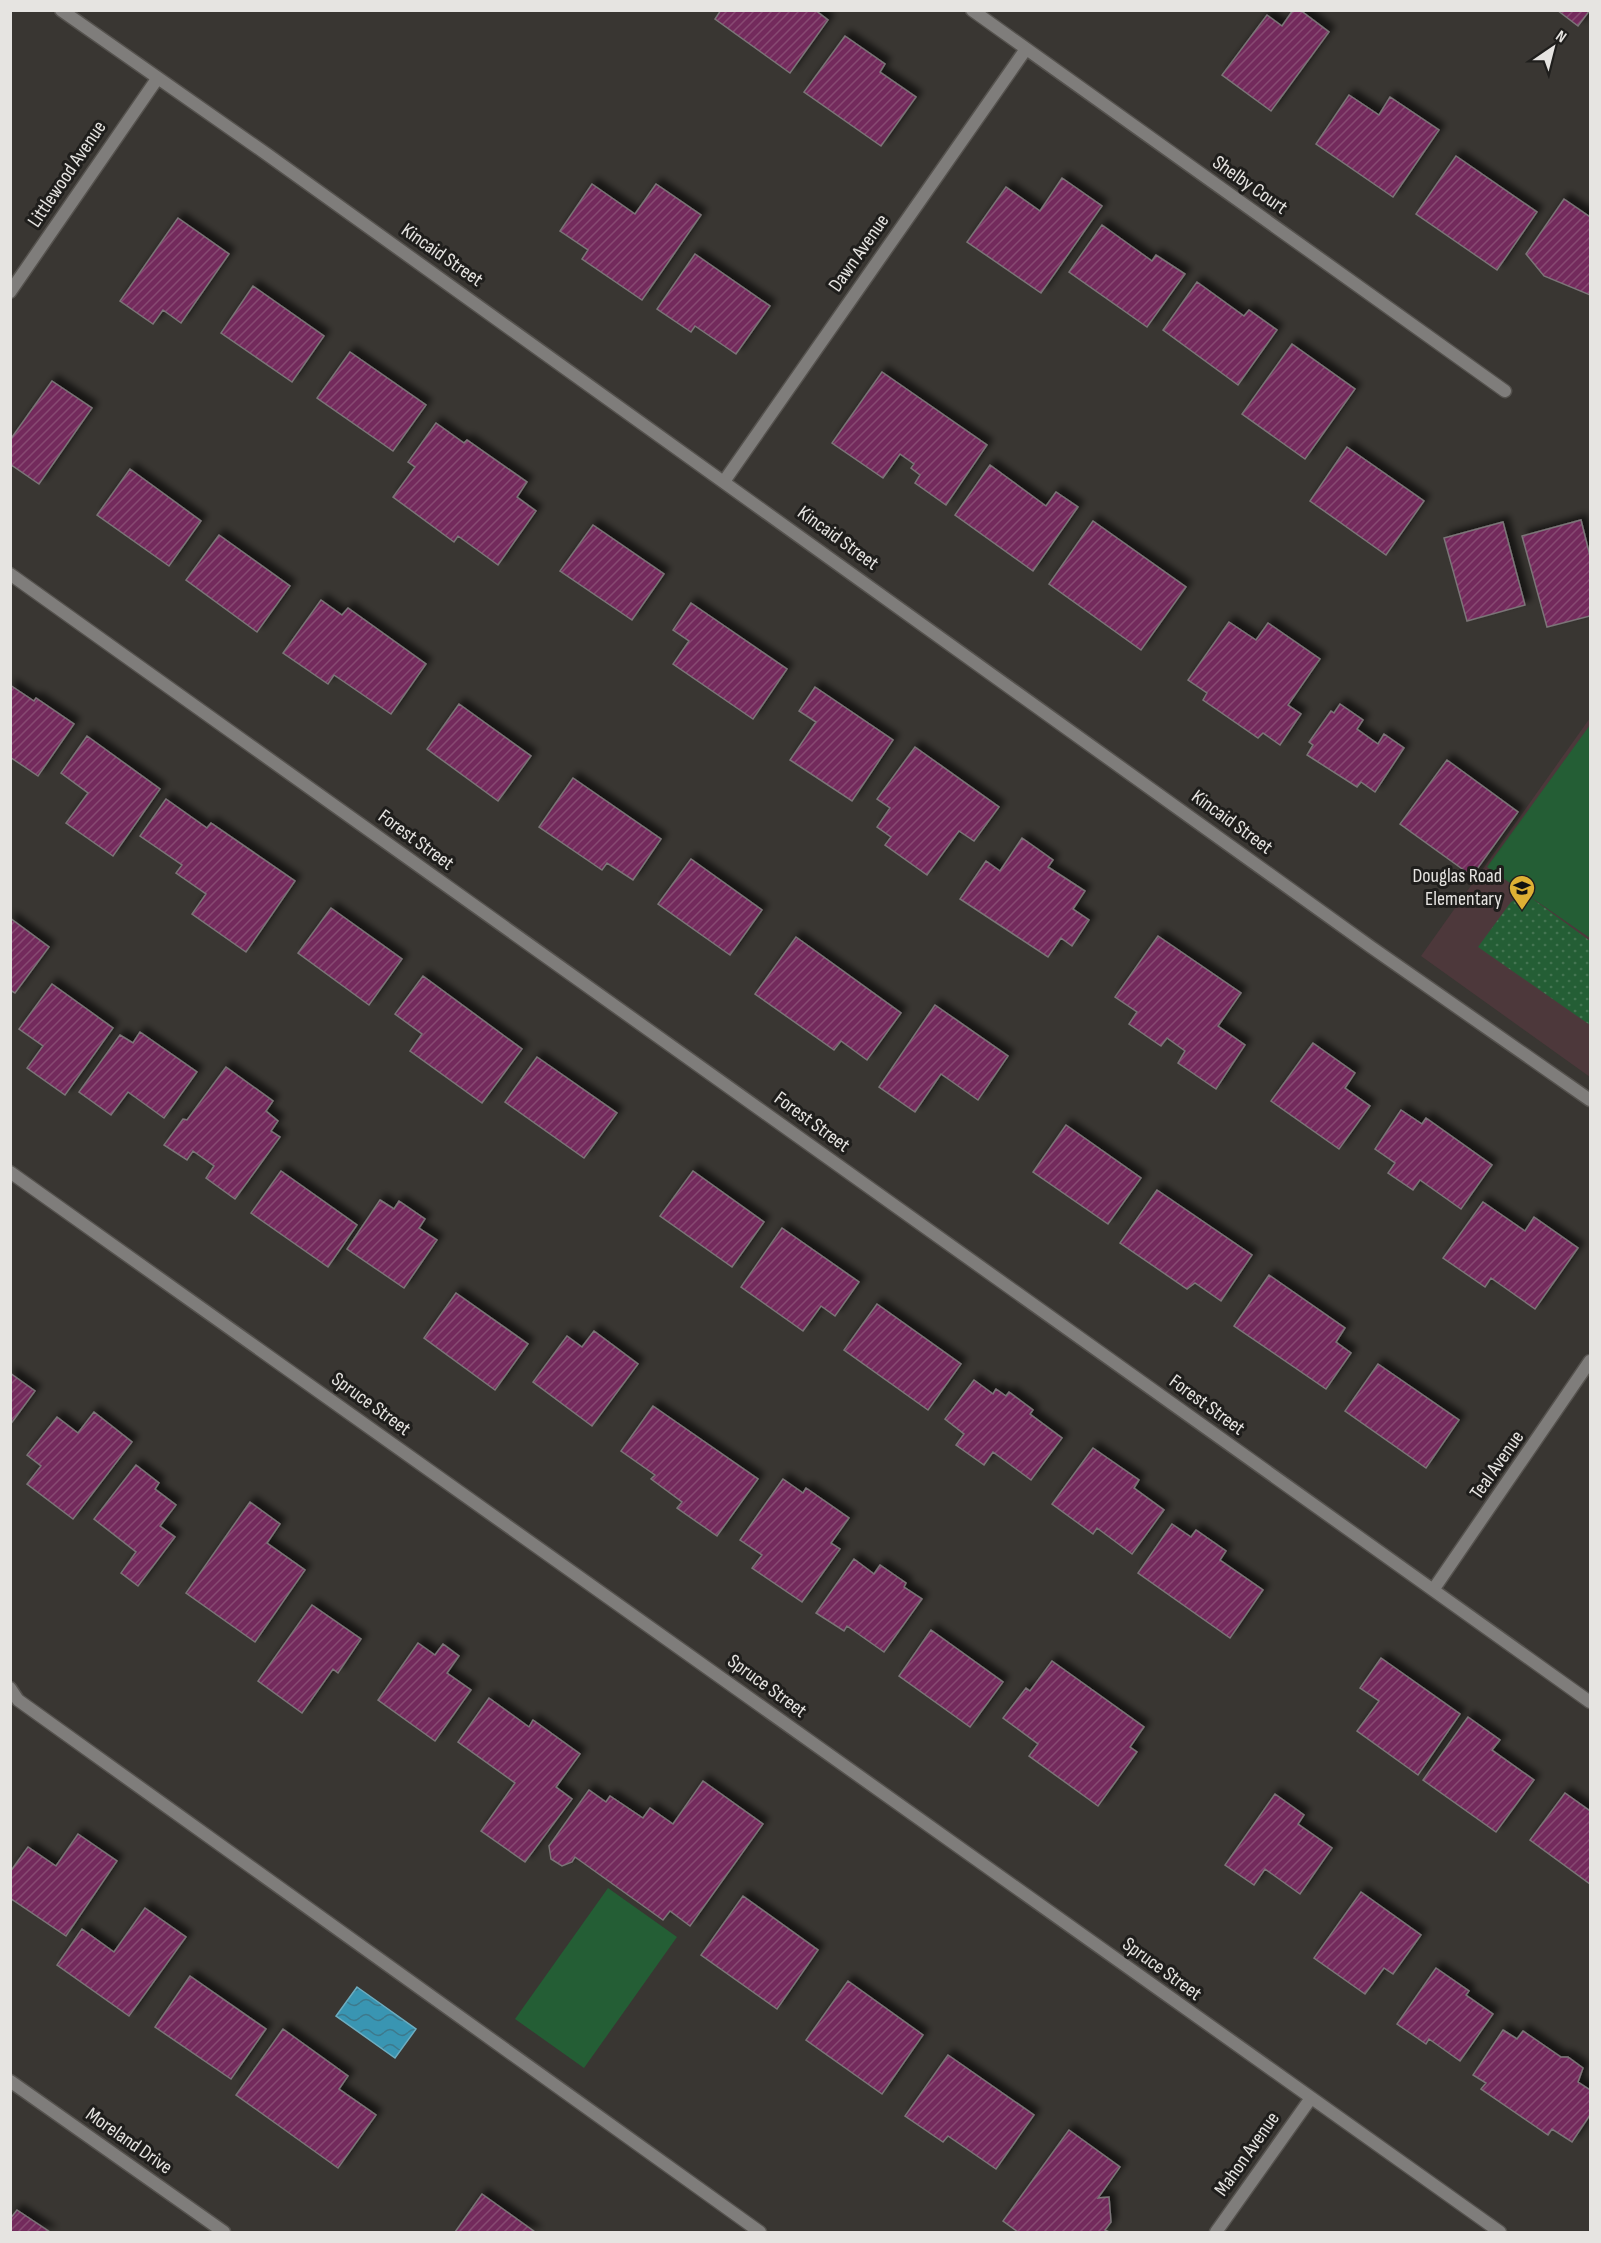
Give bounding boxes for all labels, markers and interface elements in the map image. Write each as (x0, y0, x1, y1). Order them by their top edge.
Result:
north arrow (1523, 18, 1583, 78)
text: N (1552, 27, 1570, 47)
street label: Littlewood Avenue (23, 116, 111, 232)
street label: Shelby Court (1208, 150, 1292, 220)
street label: Dawn Avenue (824, 210, 894, 296)
street label: Kincaid Street (397, 218, 487, 292)
street label: Kincaid Street (793, 501, 883, 575)
street label: Kincaid Street (1187, 785, 1277, 859)
street label: Forest Street (373, 805, 459, 875)
place label: Douglas Road Elementary (1412, 864, 1502, 911)
school or university icon: Douglas Road Elementary (1507, 873, 1537, 911)
street label: Forest Street (769, 1087, 855, 1157)
street label: Spruce Street (327, 1367, 415, 1441)
street label: Forest Street (1164, 1370, 1250, 1440)
street label: Teal Avenue (1465, 1426, 1529, 1504)
street label: Spruce Street (723, 1649, 811, 1723)
street label: Spruce Street (1118, 1932, 1206, 2006)
street label: Moreland Drive (81, 2102, 177, 2180)
street label: Mahon Avenue (1209, 2107, 1285, 2201)

